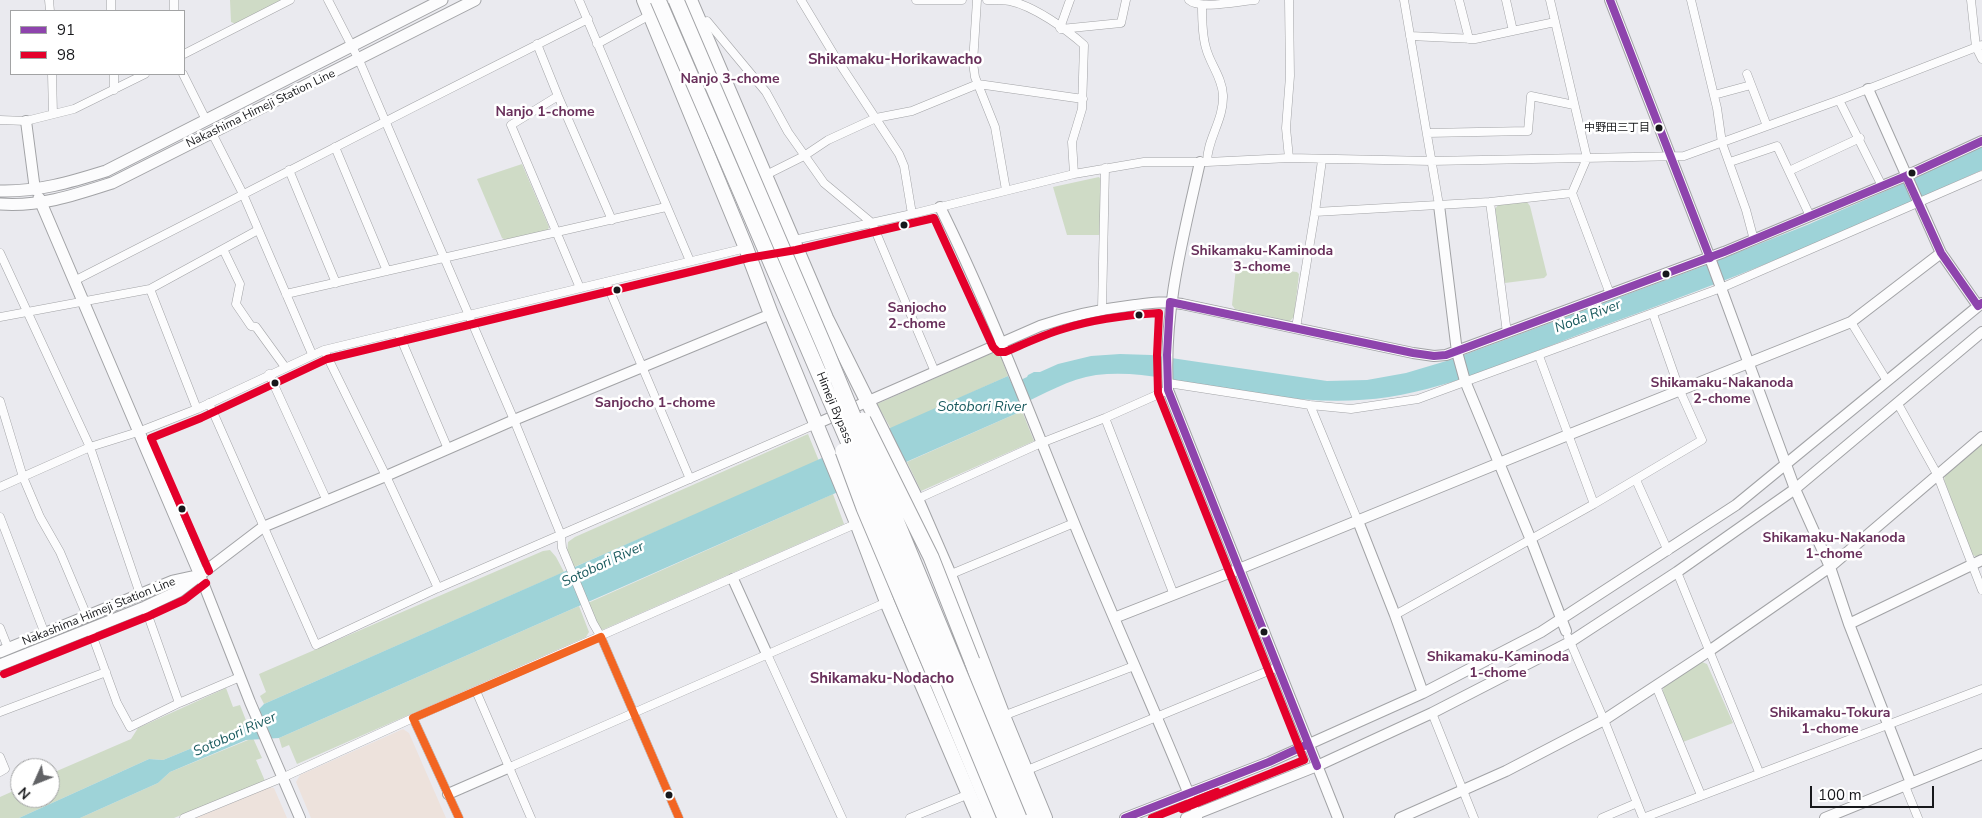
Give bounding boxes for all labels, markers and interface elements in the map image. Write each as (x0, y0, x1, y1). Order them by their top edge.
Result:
legend (10, 10, 185, 75)
text: 91 (57, 20, 75, 40)
text: 98 (57, 45, 75, 65)
district label: Shikamaku-Horikawacho (808, 51, 982, 69)
street label: Nakashima Himeji Station Line (184, 67, 338, 151)
district label: Nanjo 3-chome (680, 72, 780, 88)
district label: Nanjo 1-chome (495, 105, 595, 121)
place label: 中野田三丁目 (1584, 121, 1650, 135)
marker: 中野田三丁目 (1654, 123, 1664, 133)
unlabelled marker (1907, 168, 1917, 178)
unlabelled marker (899, 220, 909, 230)
district label: Shikamaku-Kaminoda 3-chome (1191, 244, 1333, 276)
unlabelled marker (1661, 269, 1671, 279)
unlabelled marker (612, 285, 622, 295)
water label: Noda River (1553, 297, 1623, 337)
district label: Sanjocho 2-chome (887, 301, 947, 334)
unlabelled marker (1134, 310, 1144, 320)
street label: Himeji Bypass (812, 370, 856, 446)
district label: Shikamaku-Nakanoda 2-chome (1651, 376, 1793, 408)
unlabelled marker (270, 378, 280, 388)
district label: Sanjocho 1-chome (595, 396, 715, 412)
water label: Sotobori River (938, 400, 1026, 416)
unlabelled marker (177, 504, 187, 514)
district label: Shikamaku-Nakanoda 1-chome (1763, 531, 1905, 564)
water label: Sotobori River (559, 539, 647, 591)
street label: Nakashima Himeji Station Line (20, 575, 178, 649)
unlabelled marker (1259, 627, 1269, 637)
district label: Shikamaku-Kaminoda 1-chome (1427, 650, 1569, 682)
district label: Shikamaku-Nodacho (810, 670, 954, 688)
district label: Shikamaku-Tokura 1-chome (1770, 706, 1890, 739)
water label: Sotobori River (191, 709, 279, 761)
north arrow (10, 758, 60, 808)
scale bar (1812, 776, 1936, 808)
text: N (14, 783, 35, 803)
text: 100 m (1818, 785, 1862, 805)
unlabelled marker (664, 790, 674, 800)

